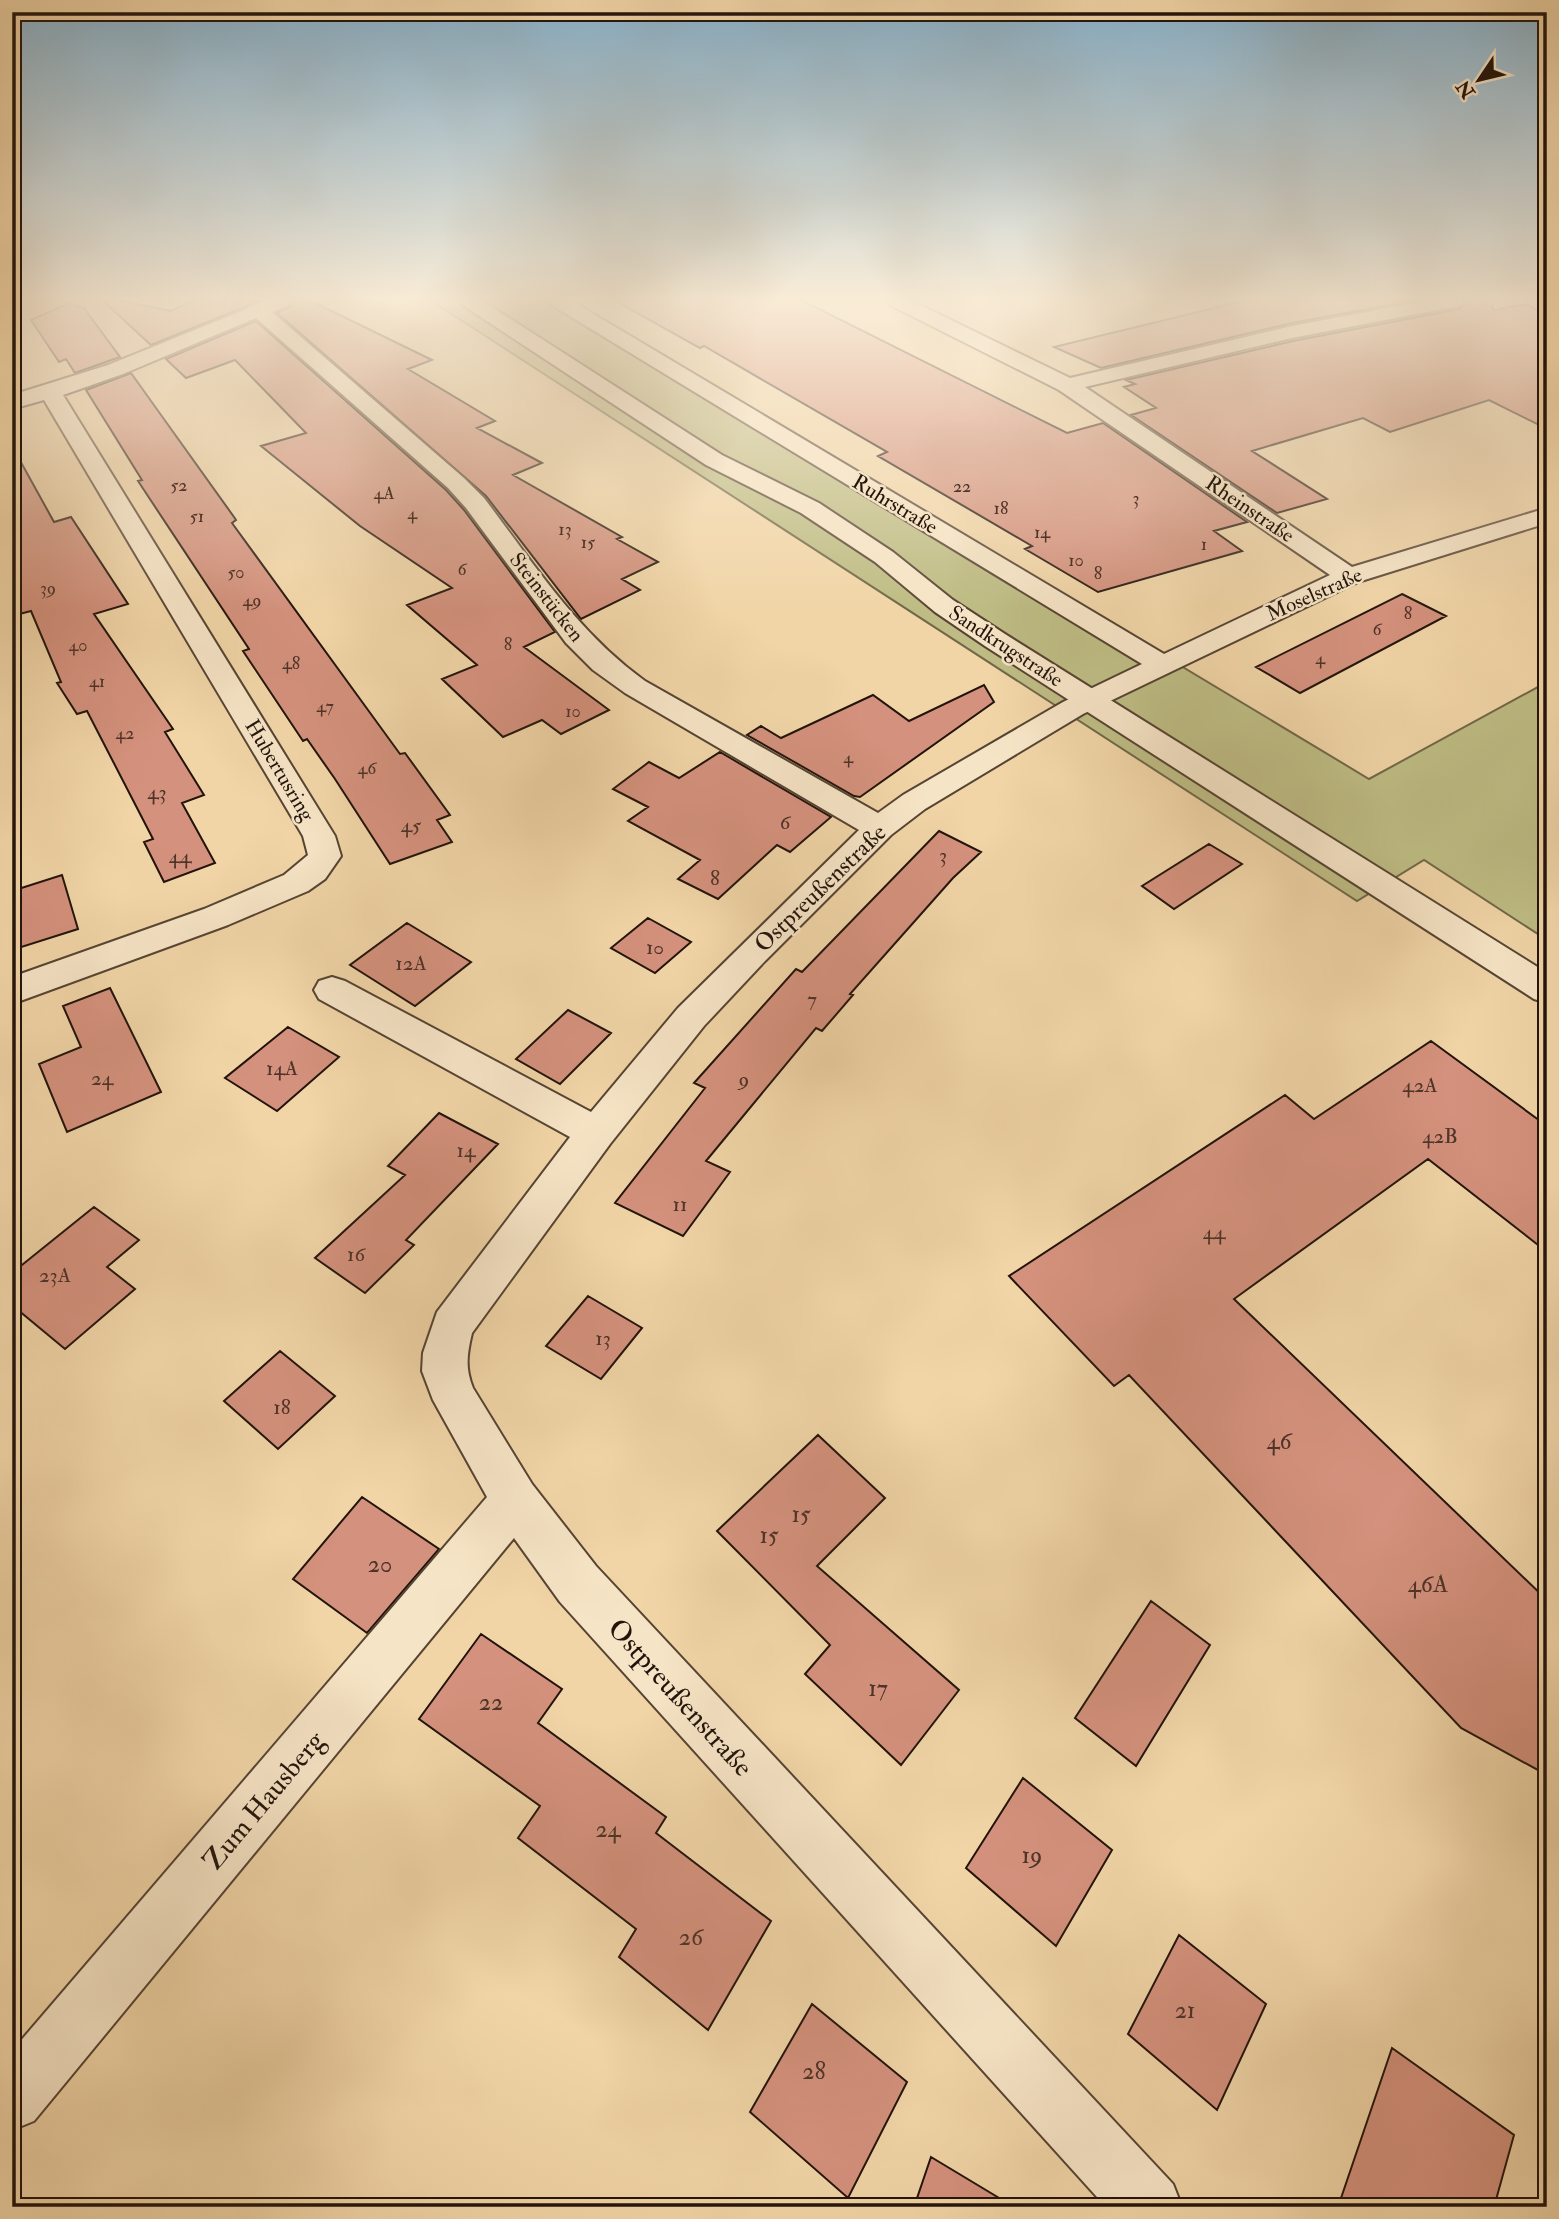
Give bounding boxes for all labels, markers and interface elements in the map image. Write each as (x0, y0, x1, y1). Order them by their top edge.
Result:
north arrow (1444, 46, 1514, 116)
text: N (1451, 75, 1481, 104)
street label: Ruhrstraße (847, 468, 943, 541)
street label: Rheinstraße (1200, 470, 1300, 549)
house number: 52 (171, 474, 187, 497)
house number: 22 (953, 475, 971, 498)
house number: 4A (373, 482, 395, 505)
house number: 3 (1133, 487, 1139, 510)
house number: 18 (994, 497, 1008, 520)
house number: 4 (407, 502, 418, 525)
house number: 51 (190, 505, 204, 528)
house number: 13 (558, 518, 572, 541)
house number: 14 (1034, 521, 1051, 544)
house number: 15 (581, 531, 595, 554)
house number: 1 (1201, 533, 1207, 556)
street label: Steinstücken (503, 547, 590, 648)
house number: 10 (1068, 549, 1084, 572)
house number: 6 (457, 558, 467, 581)
house number: 50 (228, 561, 244, 584)
street label: Moselstraße (1262, 561, 1366, 628)
house number: 8 (1094, 562, 1102, 585)
house number: 39 (40, 577, 56, 600)
house number: 49 (243, 589, 261, 612)
street label: Sandkrugstraße (943, 599, 1068, 694)
house number: 8 (1404, 602, 1412, 625)
house number: 6 (1372, 618, 1382, 641)
house number: 8 (504, 633, 512, 656)
house number: 40 (69, 634, 87, 657)
house number: 4 (1315, 647, 1326, 670)
house number: 48 (282, 652, 300, 675)
house number: 41 (89, 670, 105, 693)
house number: 47 (316, 695, 334, 718)
house number: 10 (565, 700, 581, 723)
street label: Hubertusring (239, 714, 321, 827)
house number: 42 (116, 722, 134, 745)
house number: 4 (843, 746, 854, 769)
house number: 46 (358, 757, 377, 780)
house number: 43 (147, 779, 167, 806)
house number: 6 (780, 809, 792, 836)
house number: 45 (401, 812, 422, 839)
street label: Ostpreußenstraße (748, 817, 893, 959)
house number: 3 (939, 842, 947, 869)
house number: 44 (169, 843, 193, 870)
house number: 8 (710, 865, 720, 892)
house number: 10 (646, 934, 664, 961)
house number: 12A (395, 950, 427, 977)
house number: 7 (807, 986, 817, 1013)
house number: 14A (266, 1055, 298, 1082)
house number: 24 (91, 1065, 115, 1092)
house number: 9 (737, 1066, 749, 1093)
house number: 42A (1402, 1072, 1438, 1099)
house number: 42B (1422, 1123, 1458, 1150)
house number: 14 (457, 1137, 477, 1164)
house number: 11 (673, 1191, 688, 1218)
house number: 44 (1203, 1219, 1227, 1246)
house number: 16 (347, 1241, 366, 1268)
house number: 23A (39, 1262, 71, 1289)
house number: 13 (595, 1325, 611, 1352)
house number: 18 (273, 1394, 291, 1421)
house number: 46 (1266, 1426, 1293, 1457)
house number: 15 (791, 1499, 811, 1530)
house number: 15 (759, 1520, 779, 1551)
house number: 20 (368, 1549, 392, 1580)
house number: 46A (1408, 1569, 1448, 1600)
street label: Ostpreußenstraße (600, 1612, 760, 1785)
house number: 17 (868, 1673, 888, 1704)
house number: 22 (479, 1687, 503, 1718)
street label: Zum Hausberg (196, 1723, 333, 1878)
house number: 24 (595, 1814, 622, 1845)
house number: 19 (1022, 1840, 1042, 1871)
house number: 26 (679, 1922, 705, 1953)
house number: 21 (1175, 1995, 1195, 2026)
house number: 28 (802, 2056, 826, 2087)

